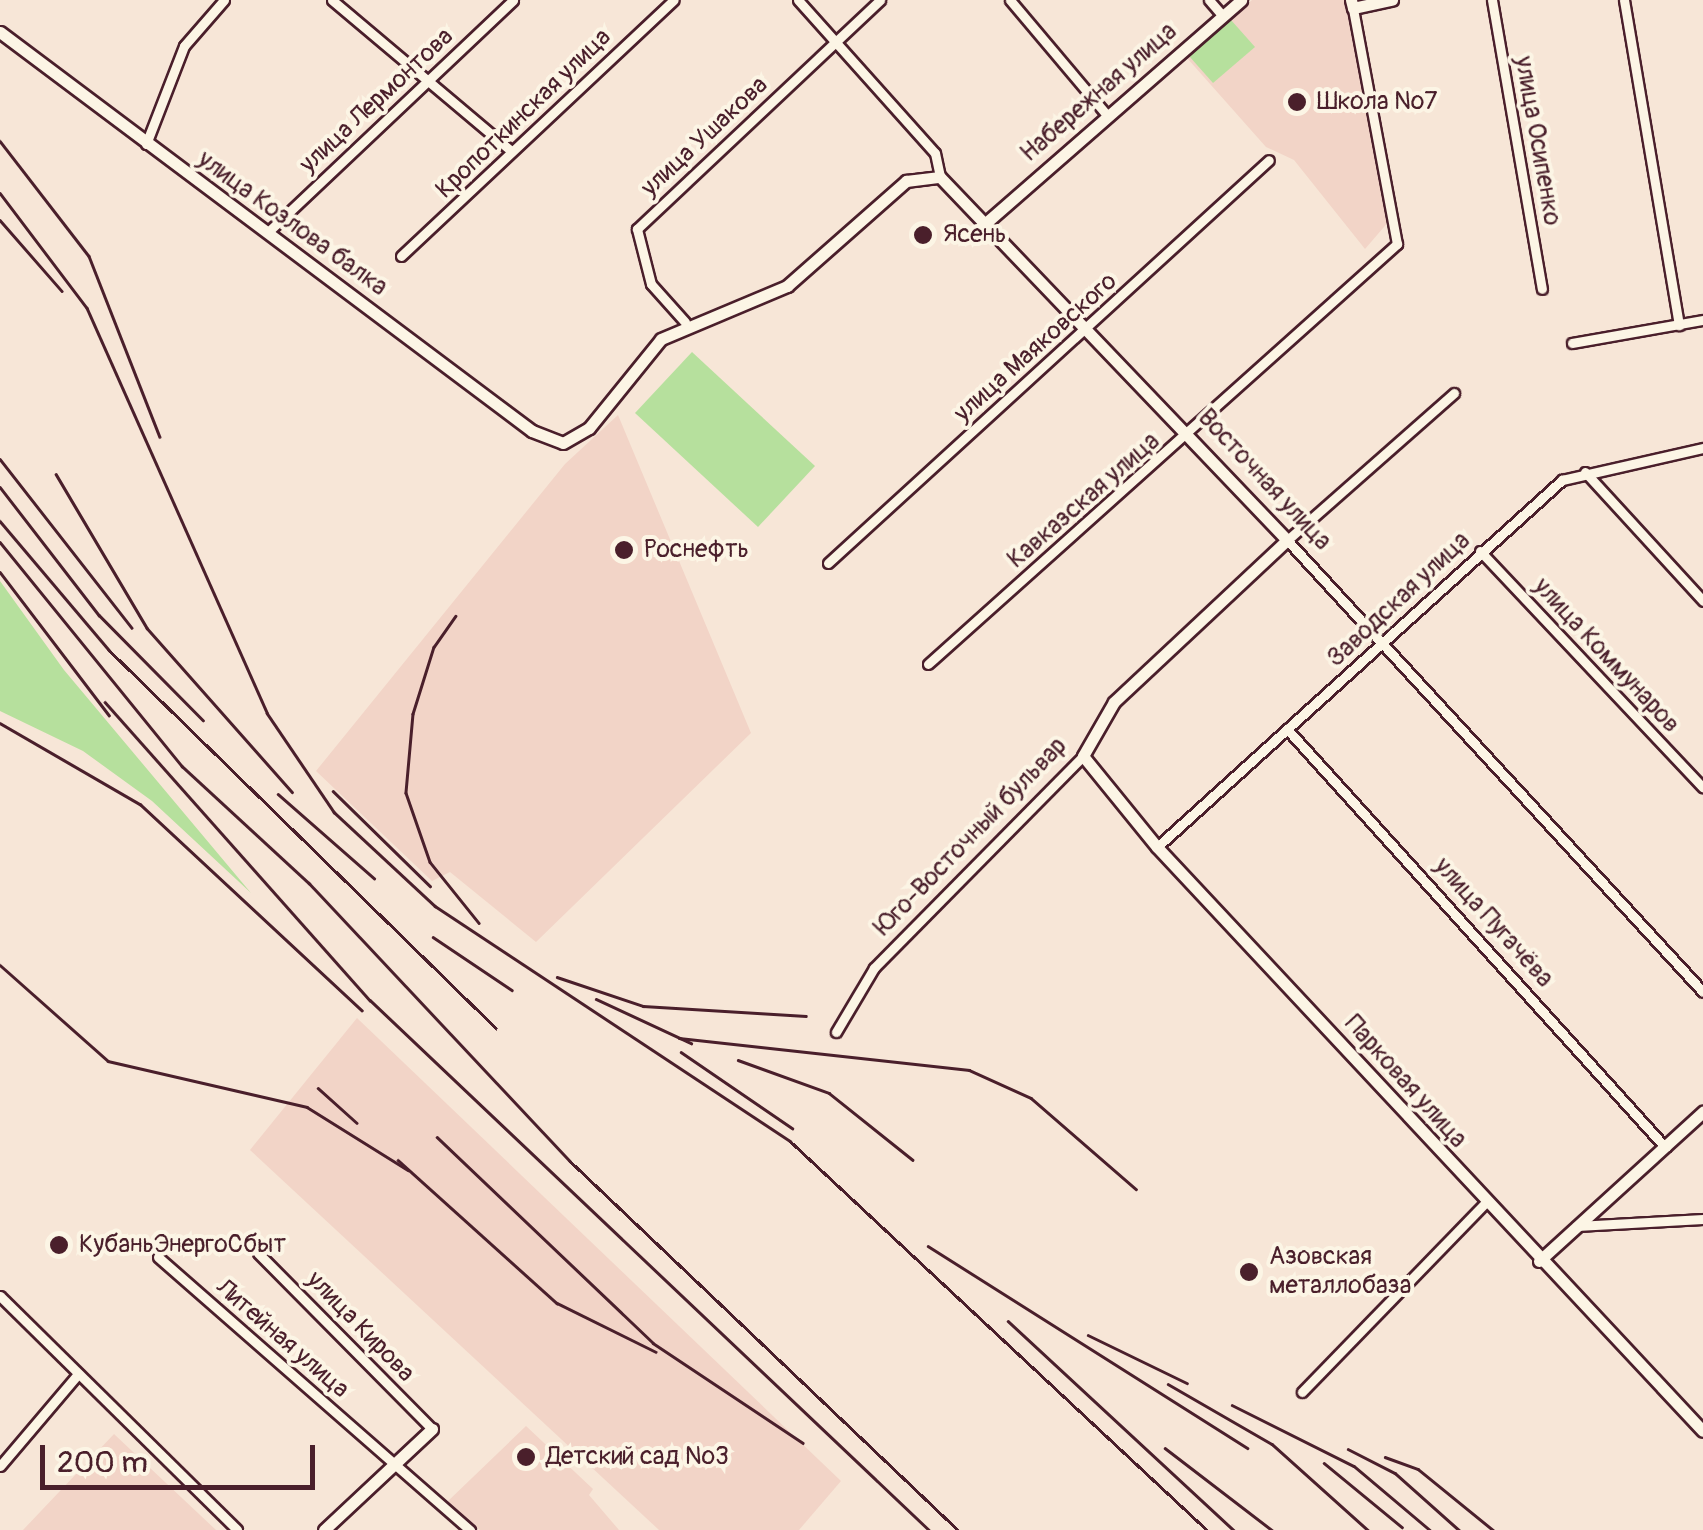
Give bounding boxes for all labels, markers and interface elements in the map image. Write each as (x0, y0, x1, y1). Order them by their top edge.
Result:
street label: Набережная улица (1015, 17, 1183, 169)
street label: улица Лермонтова (294, 22, 460, 180)
street label: Кропоткинская улица (430, 23, 618, 205)
street label: улица Осипенко (1507, 54, 1567, 228)
street label: улица Ушакова (635, 71, 775, 203)
place label: Школа №7 (1317, 87, 1438, 117)
marker: Школа №7 (1286, 91, 1308, 113)
street label: улица Козлова балка (191, 145, 393, 303)
place label: Ясень (943, 220, 1006, 250)
marker: Ясень (912, 224, 934, 246)
street label: улица Маяковского (948, 267, 1124, 429)
street label: Восточная улица (1191, 403, 1337, 557)
street label: Кавказская улица (1002, 427, 1166, 575)
street label: Заводская улица (1321, 526, 1477, 674)
place label: Роснефть (644, 535, 749, 565)
marker: Роснефть (613, 539, 635, 561)
street label: улица Коммунаров (1527, 572, 1685, 740)
street label: Юго-Восточный бульвар (869, 732, 1073, 942)
street label: улица Пугачёва (1427, 852, 1559, 994)
street label: Парковая улица (1338, 1010, 1472, 1154)
place label: КубаньЭнергоСбыт (79, 1230, 286, 1260)
marker: КубаньЭнергоСбыт (48, 1234, 70, 1256)
place label: Азовская металлобаза (1269, 1243, 1411, 1302)
marker: Азовская металлобаза (1238, 1261, 1260, 1283)
street label: улица Кирова (300, 1265, 420, 1389)
street label: Литейная улица (209, 1273, 355, 1405)
scale bar (45, 1425, 320, 1487)
place label: Детский сад №3 (546, 1442, 729, 1472)
text: 200 m (57, 1444, 148, 1481)
marker: Детский сад №3 (515, 1446, 537, 1468)

